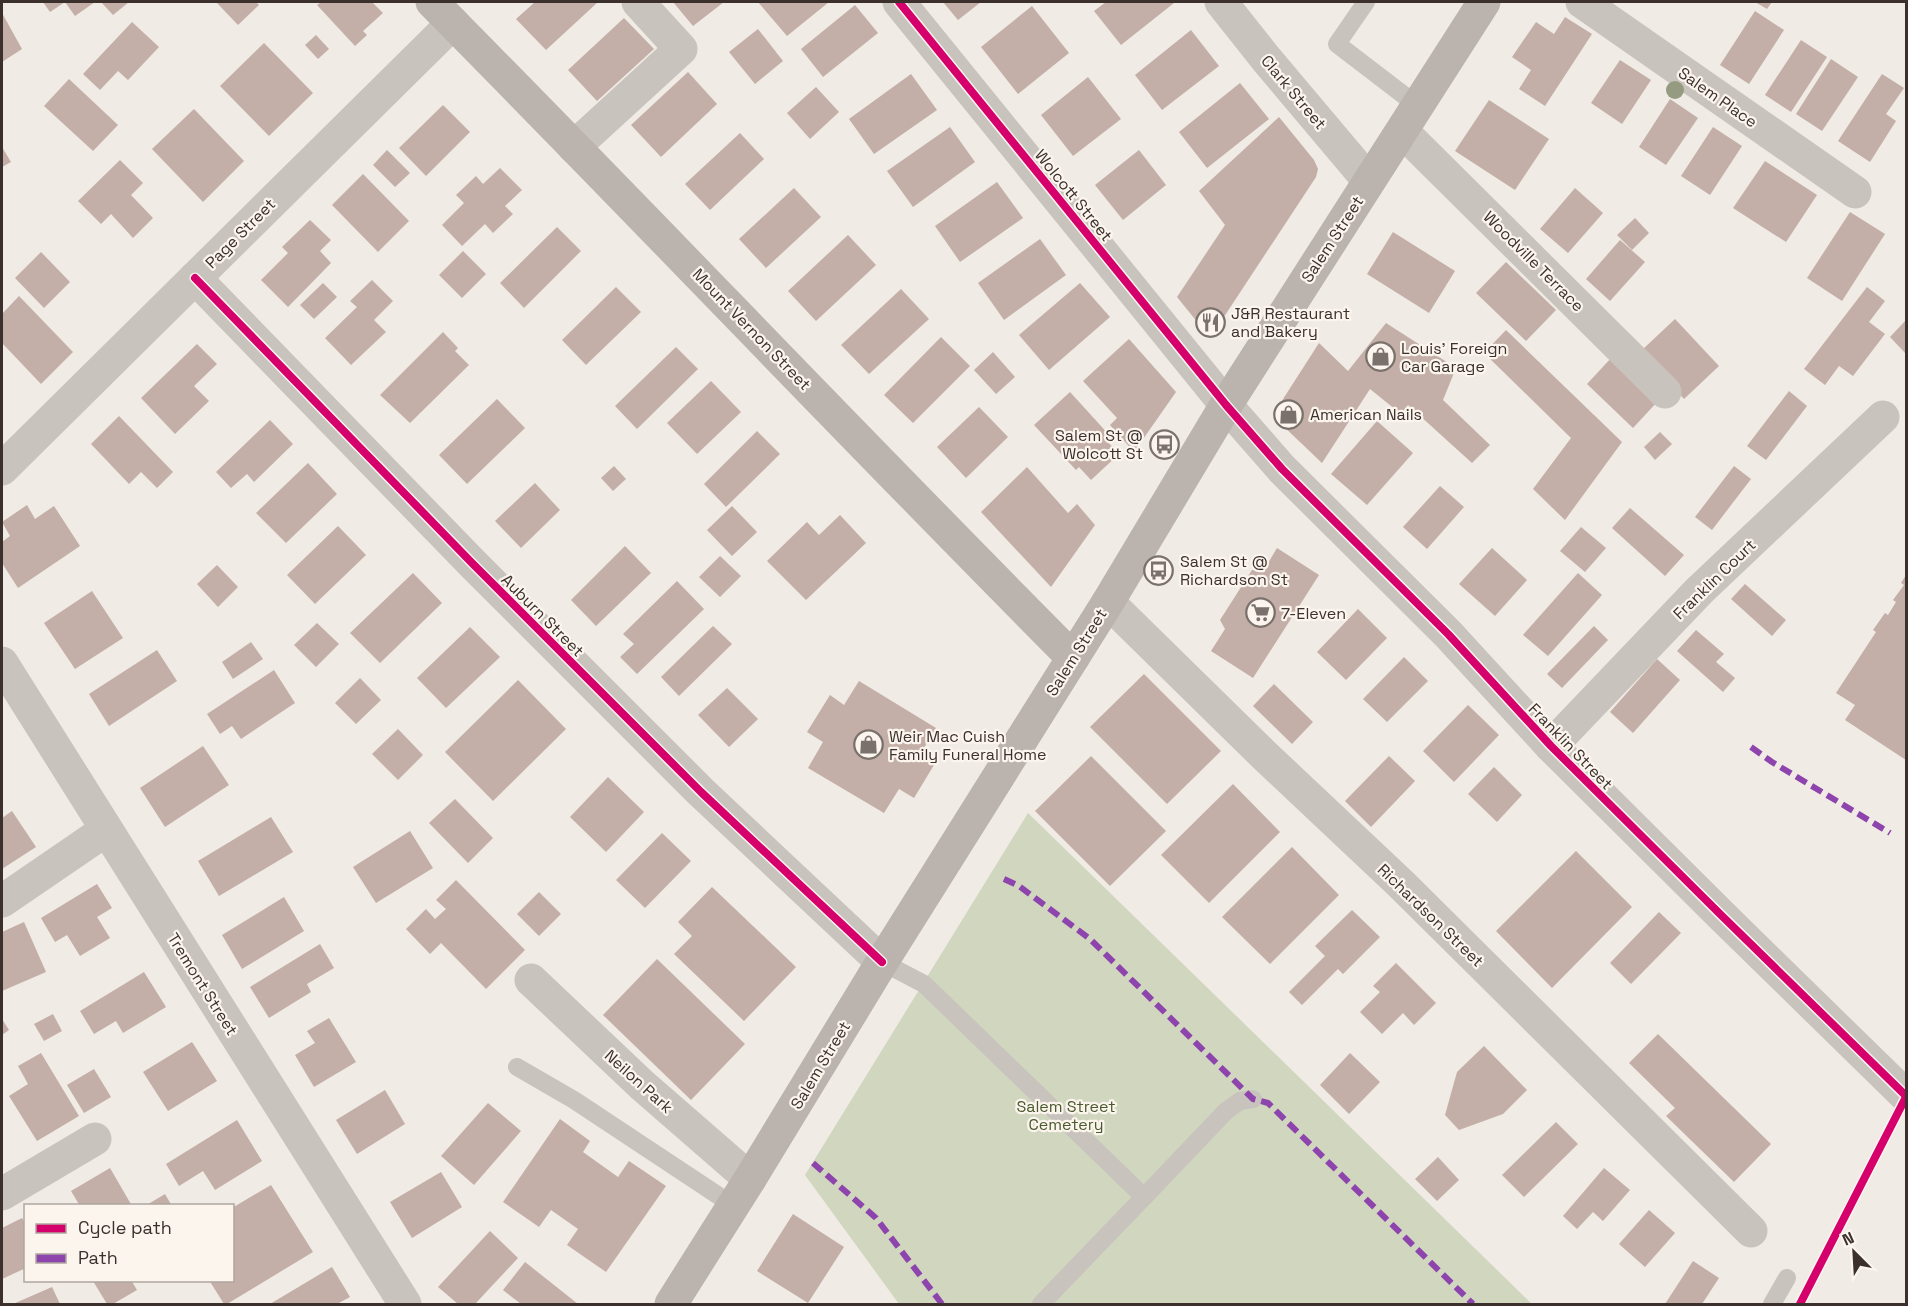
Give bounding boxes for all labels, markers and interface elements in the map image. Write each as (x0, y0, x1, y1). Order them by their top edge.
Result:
street label: Clark Street (1256, 51, 1331, 134)
street label: Salem Place (1674, 62, 1761, 132)
street label: Wolcott Street (1030, 145, 1117, 246)
street label: Salem Street (1297, 192, 1368, 287)
street label: Page Street (201, 194, 280, 273)
street label: Woodville Terrace (1479, 206, 1589, 316)
street label: Mount Vernon Street (688, 264, 815, 395)
place label: J&R Restaurant and Bakery (1231, 303, 1350, 342)
restaurant icon: J&R Restaurant and Bakery (1194, 306, 1226, 338)
place label: Louis' Foreign Car Garage (1401, 338, 1507, 377)
shop icon: Louis' Foreign Car Garage (1364, 341, 1396, 373)
shop icon: American Nails (1273, 398, 1305, 430)
place label: American Nails (1310, 404, 1422, 425)
place label: Salem St @ Wolcott St (1055, 425, 1143, 464)
bus stop icon: Salem St @ Wolcott St (1148, 428, 1180, 460)
street label: Franklin Court (1669, 535, 1760, 624)
place label: Salem St @ Richardson St (1180, 551, 1288, 590)
bus stop icon: Salem St @ Richardson St (1143, 554, 1175, 586)
street label: Auburn Street (497, 569, 589, 661)
supermarket icon: 7-Eleven (1244, 597, 1276, 629)
place label: 7-Eleven (1281, 603, 1346, 624)
street label: Salem Street (1041, 605, 1112, 700)
street label: Franklin Street (1524, 699, 1617, 794)
place label: Weir Mac Cuish Family Funeral Home (889, 726, 1047, 765)
shop icon: Weir Mac Cuish Family Funeral Home (852, 729, 884, 761)
street label: Richardson Street (1373, 859, 1488, 971)
street label: Tremont Street (163, 929, 242, 1039)
street label: Salem Street (786, 1017, 855, 1113)
street label: Neilon Park (600, 1045, 678, 1118)
park label: Salem Street Cemetery (1016, 1096, 1116, 1135)
legend (24, 1204, 234, 1282)
text: Cycle path (78, 1216, 172, 1239)
north arrow (1824, 1222, 1884, 1282)
text: N (1839, 1227, 1857, 1251)
text: Path (78, 1246, 118, 1269)

